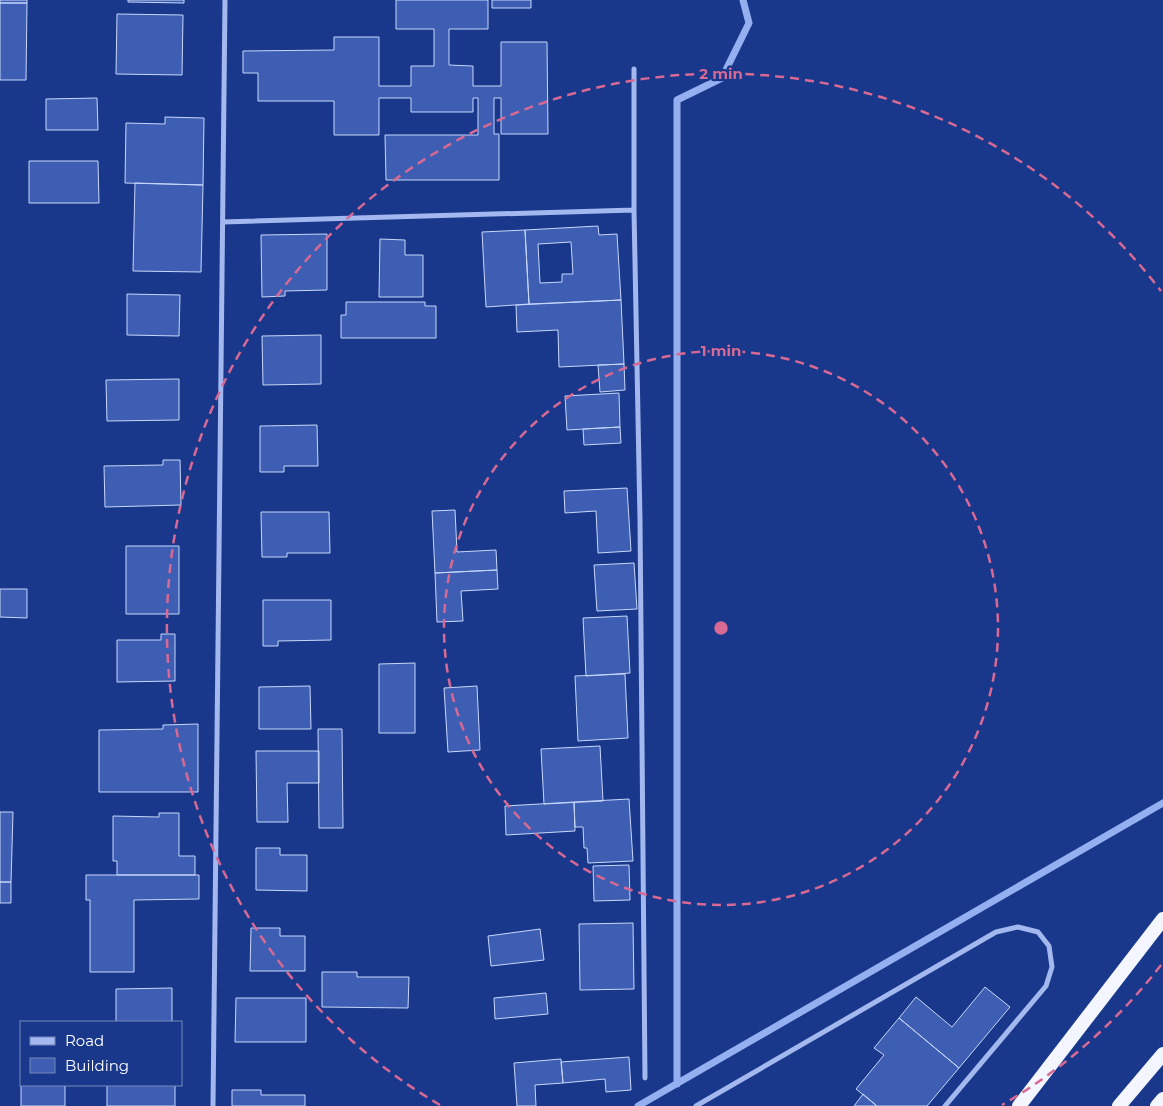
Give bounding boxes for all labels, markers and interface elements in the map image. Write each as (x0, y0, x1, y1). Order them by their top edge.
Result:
text: 2 min (699, 64, 743, 83)
text: 1 min (701, 341, 741, 360)
centre of rings (712, 619, 730, 637)
legend (20, 1021, 182, 1086)
text: Road (65, 1031, 104, 1050)
text: Building (65, 1056, 129, 1075)

